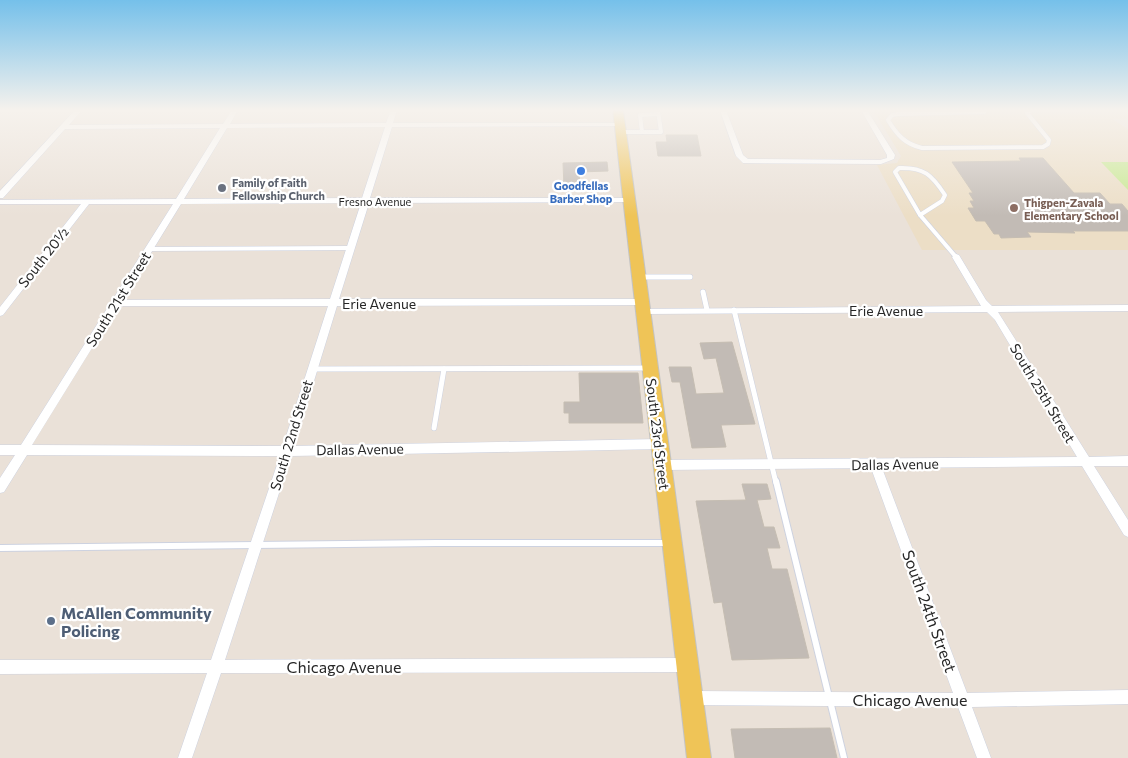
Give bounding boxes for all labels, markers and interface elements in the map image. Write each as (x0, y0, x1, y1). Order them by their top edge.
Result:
marker: Goodfellas Barber Shop (575, 165, 587, 177)
place label: Family of Faith Fellowship Church (232, 176, 325, 202)
place label: Goodfellas Barber Shop (550, 179, 613, 205)
marker: Family of Faith Fellowship Church (216, 182, 228, 194)
street label: Fresno Avenue (339, 195, 412, 208)
place label: Thigpen-Zavala Elementary School (1024, 196, 1119, 222)
marker: Thigpen-Zavala Elementary School (1008, 202, 1020, 214)
street label: South 20½ (14, 223, 72, 291)
street label: South 21st Street (82, 248, 154, 350)
street label: Erie Avenue (342, 295, 416, 312)
street label: Erie Avenue (849, 302, 923, 319)
street label: South 25th Street (1007, 340, 1079, 446)
street label: South 22nd Street (266, 377, 316, 492)
street label: South 23rd Street (643, 377, 673, 491)
street label: Dallas Avenue (316, 440, 404, 458)
street label: Dallas Avenue (851, 455, 939, 473)
street label: South 24th Street (899, 547, 961, 675)
place label: McAllen Community Policing (61, 603, 212, 640)
marker: McAllen Community Policing (45, 615, 57, 627)
street label: Chicago Avenue (287, 657, 402, 676)
street label: Chicago Avenue (853, 690, 968, 709)

